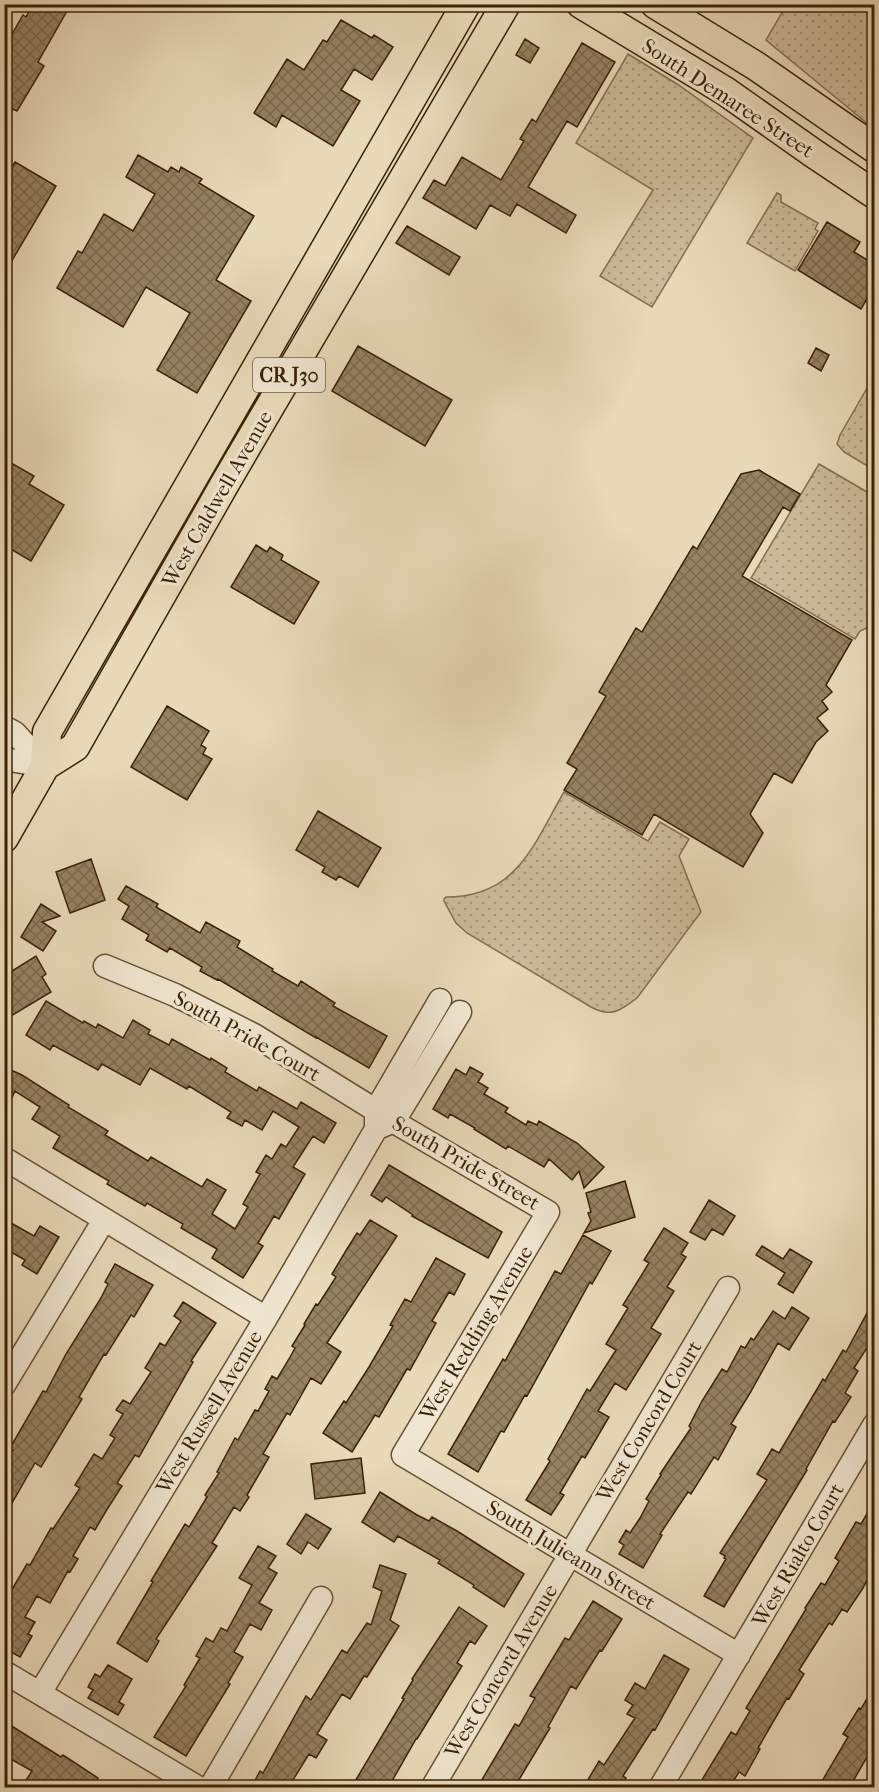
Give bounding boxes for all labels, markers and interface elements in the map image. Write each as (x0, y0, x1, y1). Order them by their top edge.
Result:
street label: South Demaree Street (638, 33, 819, 163)
road number: CR J30 (253, 358, 325, 392)
street label: West Caldwell Avenue (156, 407, 277, 592)
street label: South Pride Court (169, 986, 325, 1086)
street label: South Pride Street (388, 1111, 544, 1215)
street label: West Redding Avenue (414, 1241, 538, 1426)
street label: West Russell Avenue (150, 1326, 267, 1499)
street label: West Concord Court (591, 1336, 707, 1507)
street label: West Rialto Court (747, 1478, 849, 1632)
street label: South Julieann Street (482, 1495, 660, 1615)
street label: West Concord Avenue (439, 1580, 562, 1763)

